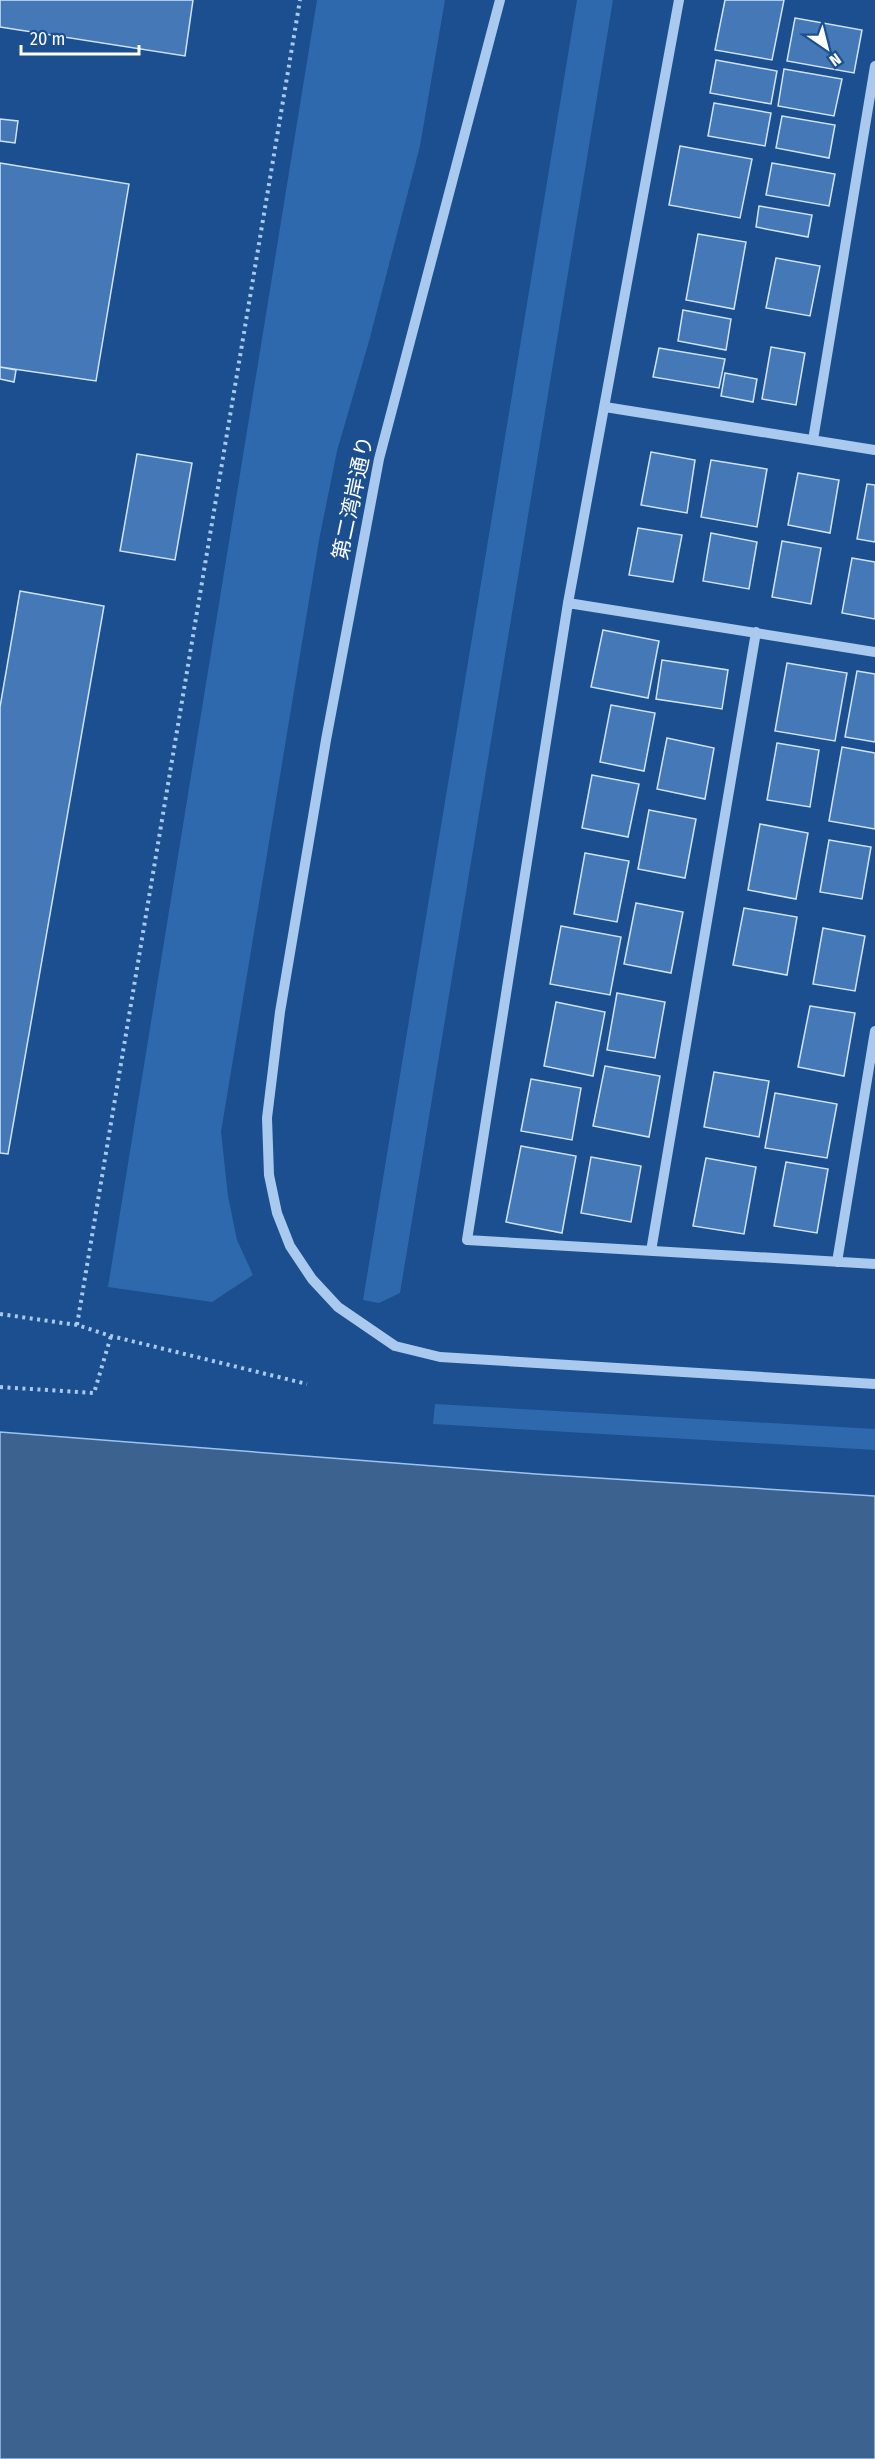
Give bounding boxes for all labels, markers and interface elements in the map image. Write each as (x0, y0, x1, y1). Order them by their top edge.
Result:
scale bar (21, 18, 140, 56)
north arrow (797, 18, 857, 78)
text: 20 m (30, 28, 65, 50)
text: N (826, 49, 845, 70)
street label: 第二湾岸通り (327, 434, 379, 562)

